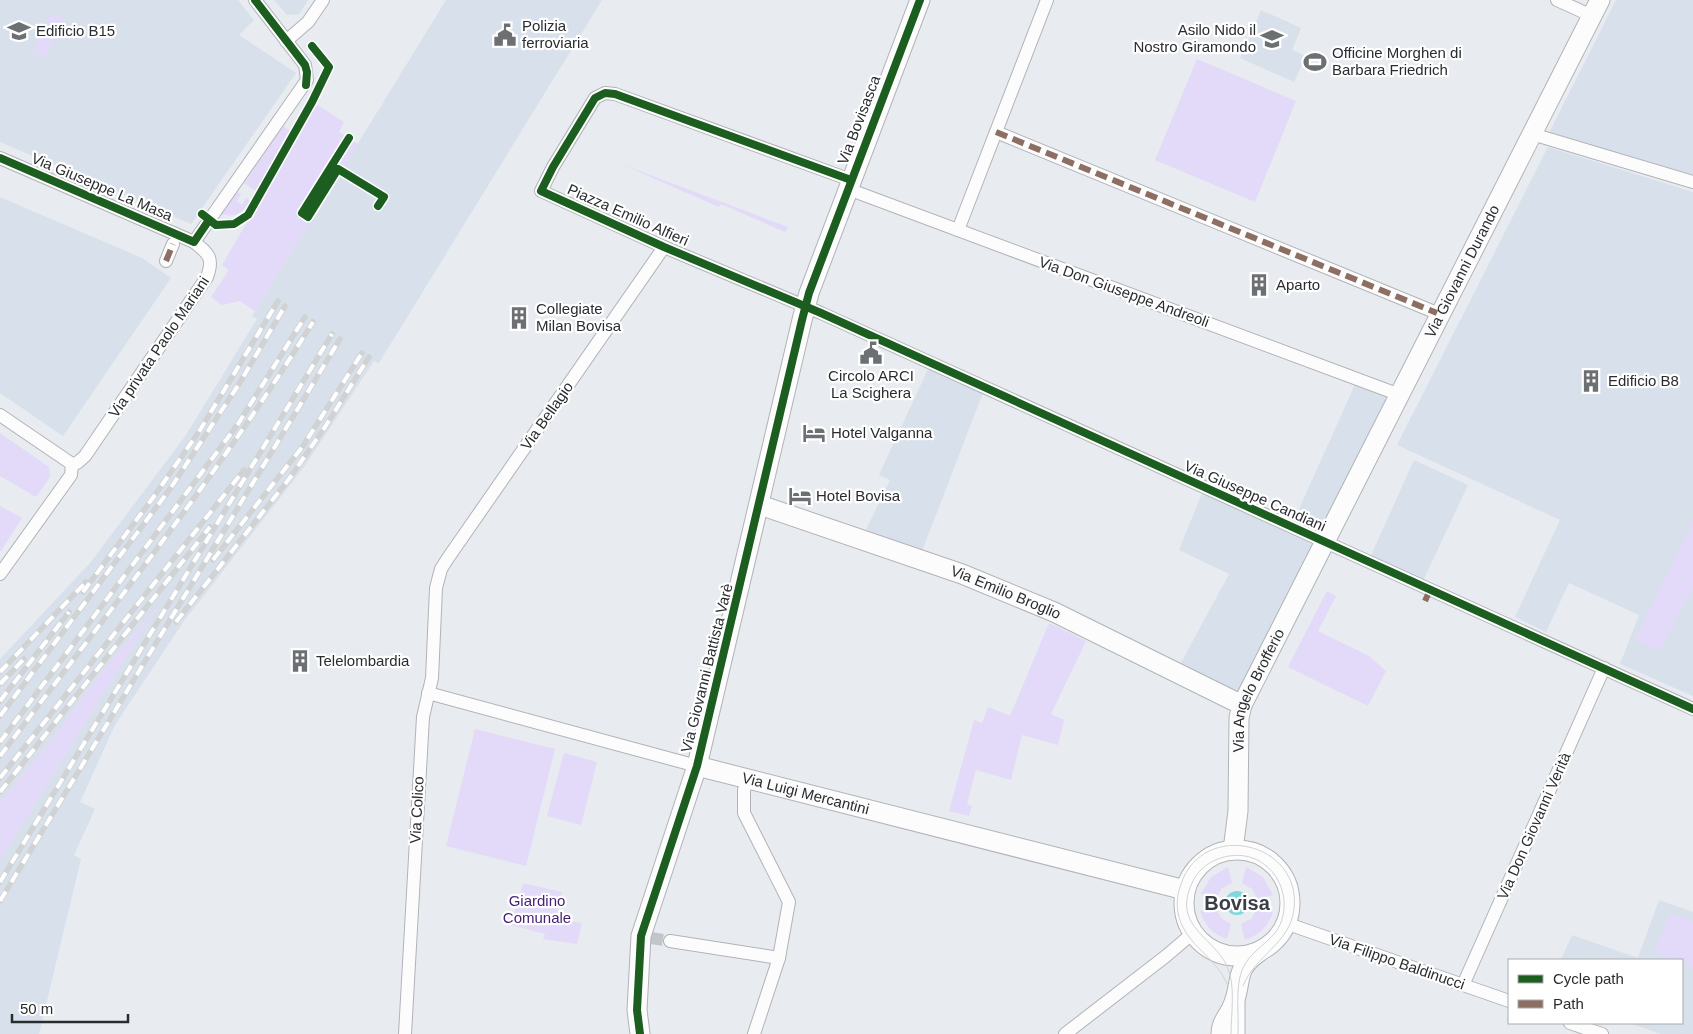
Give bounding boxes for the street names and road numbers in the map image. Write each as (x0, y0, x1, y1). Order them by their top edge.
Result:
street label: Via Bovisasca (834, 72, 884, 167)
street label: Via Giuseppe La Masa (29, 149, 176, 224)
street label: Piazza Emilio Alfieri (565, 180, 691, 249)
street label: Via Giovanni Durando (1421, 202, 1503, 340)
street label: Via Don Giuseppe Andreoli (1037, 253, 1212, 330)
street label: Via privata Paolo Mariani (105, 273, 212, 420)
street label: Via Bellagio (517, 379, 576, 453)
street label: Via Giuseppe Candiani (1182, 457, 1329, 534)
street label: Via Emilio Broglio (949, 562, 1064, 622)
street label: Via Giovanni Battista Varè (677, 582, 736, 754)
street label: Via Angelo Brofferio (1230, 626, 1287, 752)
street label: Via Don Giovanni Verità (1493, 749, 1574, 902)
street label: Via Luigi Mercantini (740, 769, 871, 817)
street label: Via Colico (406, 776, 427, 844)
street label: Via Filippo Baldinucci (1327, 930, 1467, 993)

